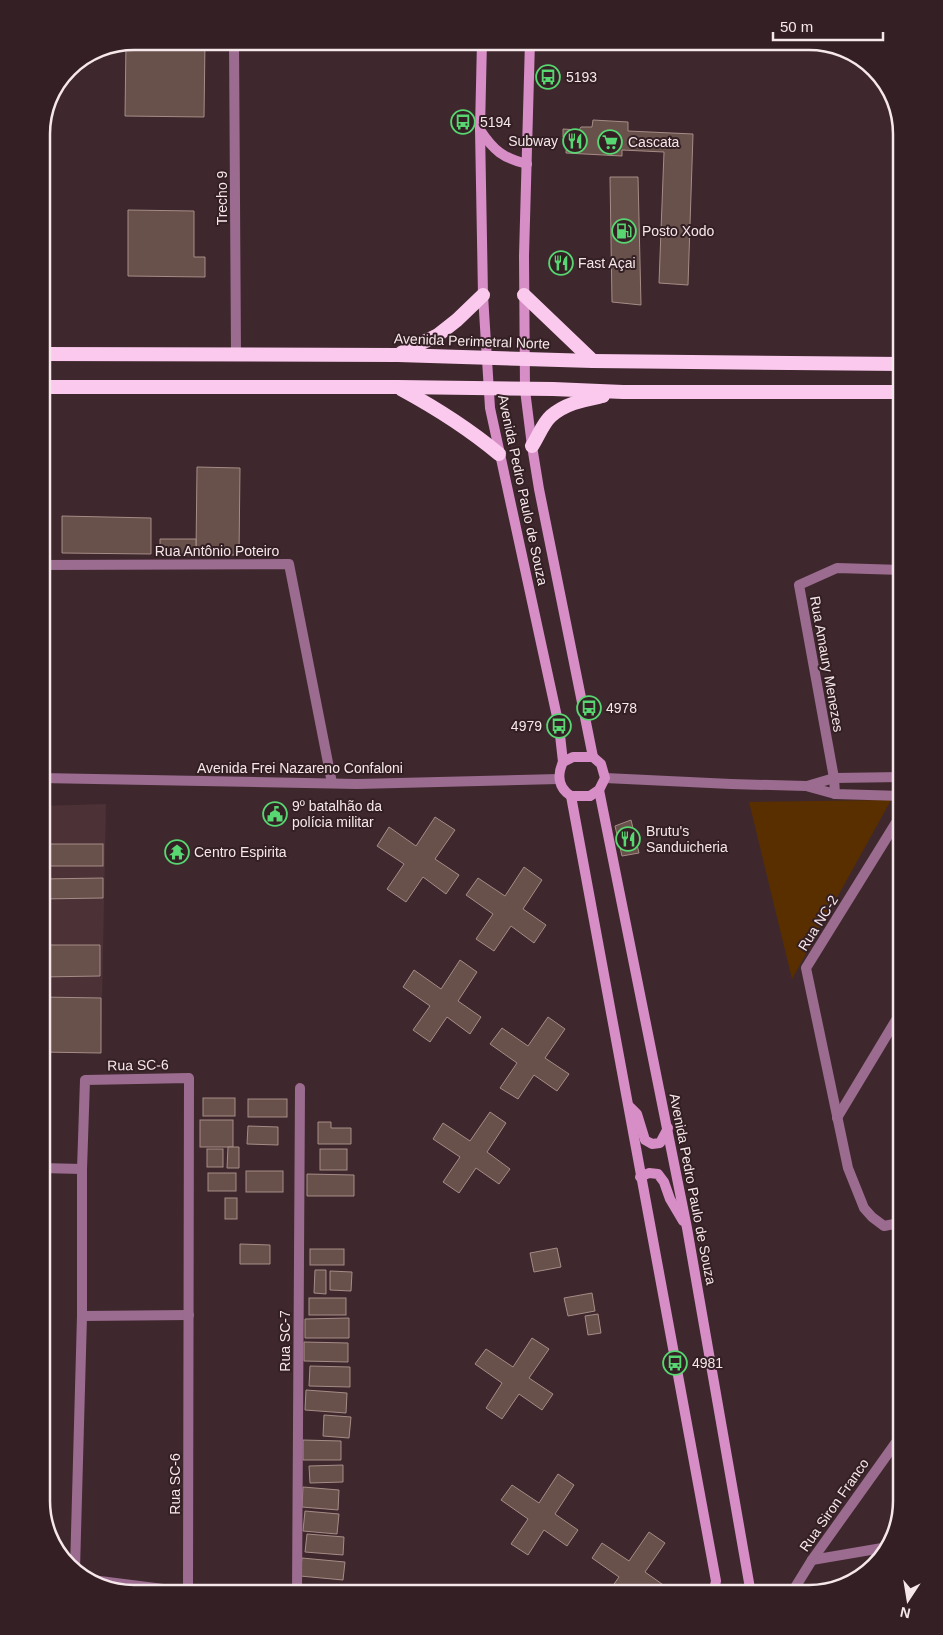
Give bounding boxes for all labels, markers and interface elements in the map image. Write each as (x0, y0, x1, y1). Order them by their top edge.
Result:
scale bar (773, 10, 883, 42)
text: 50 m (780, 18, 813, 35)
bus stop icon: 5193 (535, 64, 561, 90)
place label: 5193 (566, 69, 597, 85)
bus stop icon: 5194 (450, 109, 476, 135)
place label: 5194 (480, 114, 511, 130)
restaurant icon: Subway (562, 128, 588, 154)
supermarket icon: Cascata (597, 129, 623, 155)
place label: Subway (508, 133, 558, 149)
place label: Cascata (628, 134, 680, 150)
street label: Trecho 9 (214, 170, 230, 225)
fuel station icon: Posto Xodo (611, 218, 637, 244)
place label: Posto Xodo (642, 223, 715, 239)
restaurant icon: Fast Açai (548, 250, 574, 276)
place label: Fast Açai (578, 255, 636, 271)
street label: Avenida Perimetral Norte (394, 330, 551, 352)
street label: Avenida Pedro Paulo de Souza (495, 393, 551, 587)
street label: Rua Antônio Poteiro (155, 543, 279, 559)
street label: Rua Amaury Menezes (807, 595, 847, 733)
bus stop icon: 4978 (576, 695, 602, 721)
place label: 4978 (606, 700, 637, 716)
bus stop icon: 4979 (546, 713, 572, 739)
place label: 4979 (511, 718, 542, 734)
street label: Avenida Frei Nazareno Confaloni (197, 760, 403, 776)
place label: 9º batalhão da polícia militar (292, 798, 382, 830)
public building icon: 9º batalhão da polícia militar (262, 801, 288, 827)
place label: Brutu's Sanduicheria (646, 823, 728, 855)
restaurant icon: Brutu's Sanduicheria (615, 826, 641, 852)
temple icon: Centro Espirita (164, 839, 190, 865)
place label: Centro Espirita (194, 844, 287, 860)
street label: Rua NC-2 (795, 892, 841, 954)
street label: Rua SC-6 (107, 1056, 169, 1074)
street label: Avenida Pedro Paulo de Souza (667, 1092, 719, 1286)
street label: Rua SC-7 (277, 1310, 293, 1372)
bus stop icon: 4981 (662, 1350, 688, 1376)
place label: 4981 (692, 1355, 723, 1371)
street label: Rua SC-6 (167, 1453, 183, 1515)
street label: Rua Siron Franco (796, 1455, 872, 1555)
north arrow (883, 1575, 933, 1625)
text: N (899, 1604, 912, 1622)

